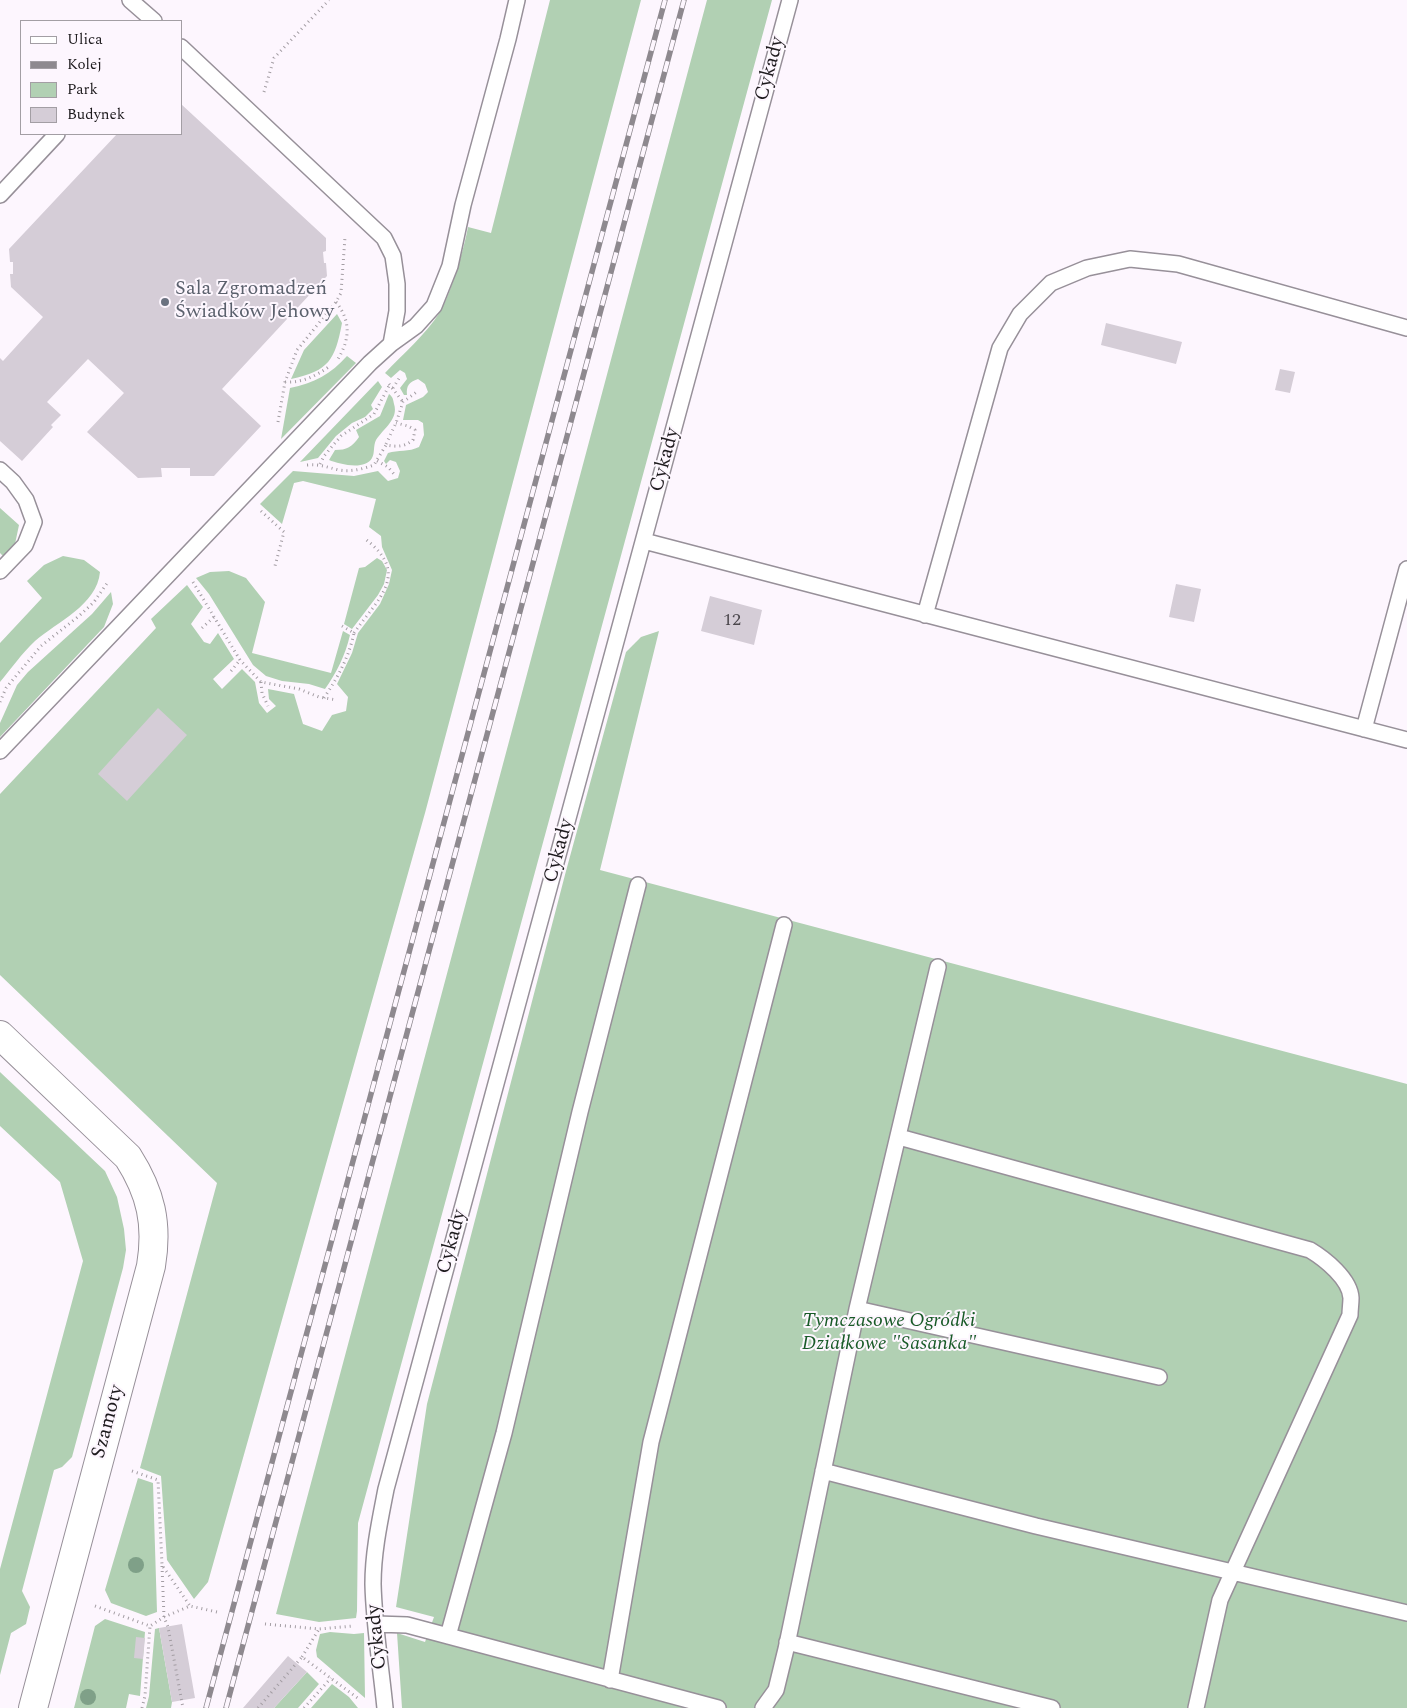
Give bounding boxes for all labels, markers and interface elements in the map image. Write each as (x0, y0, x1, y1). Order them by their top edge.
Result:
legend (20, 20, 182, 135)
text: Ulica (67, 28, 103, 51)
street label: Cykady (751, 34, 791, 104)
text: Kolej (67, 53, 102, 76)
text: Park (67, 78, 98, 101)
text: Budynek (67, 103, 125, 126)
place label: Sala Zgromadzeń Świadków Jehowy (175, 278, 334, 325)
marker: Sala Zgromadzeń Świadków Jehowy (159, 296, 171, 308)
street label: Cykady (646, 425, 686, 495)
house number: 12 (723, 610, 741, 632)
street label: Cykady (540, 816, 580, 886)
street label: Cykady (433, 1207, 473, 1277)
park label: Tymczasowe Ogródki Działkowe "Sasanka" (802, 1310, 976, 1357)
street label: Szamoty (88, 1383, 130, 1461)
street label: Cykady (363, 1603, 393, 1671)

